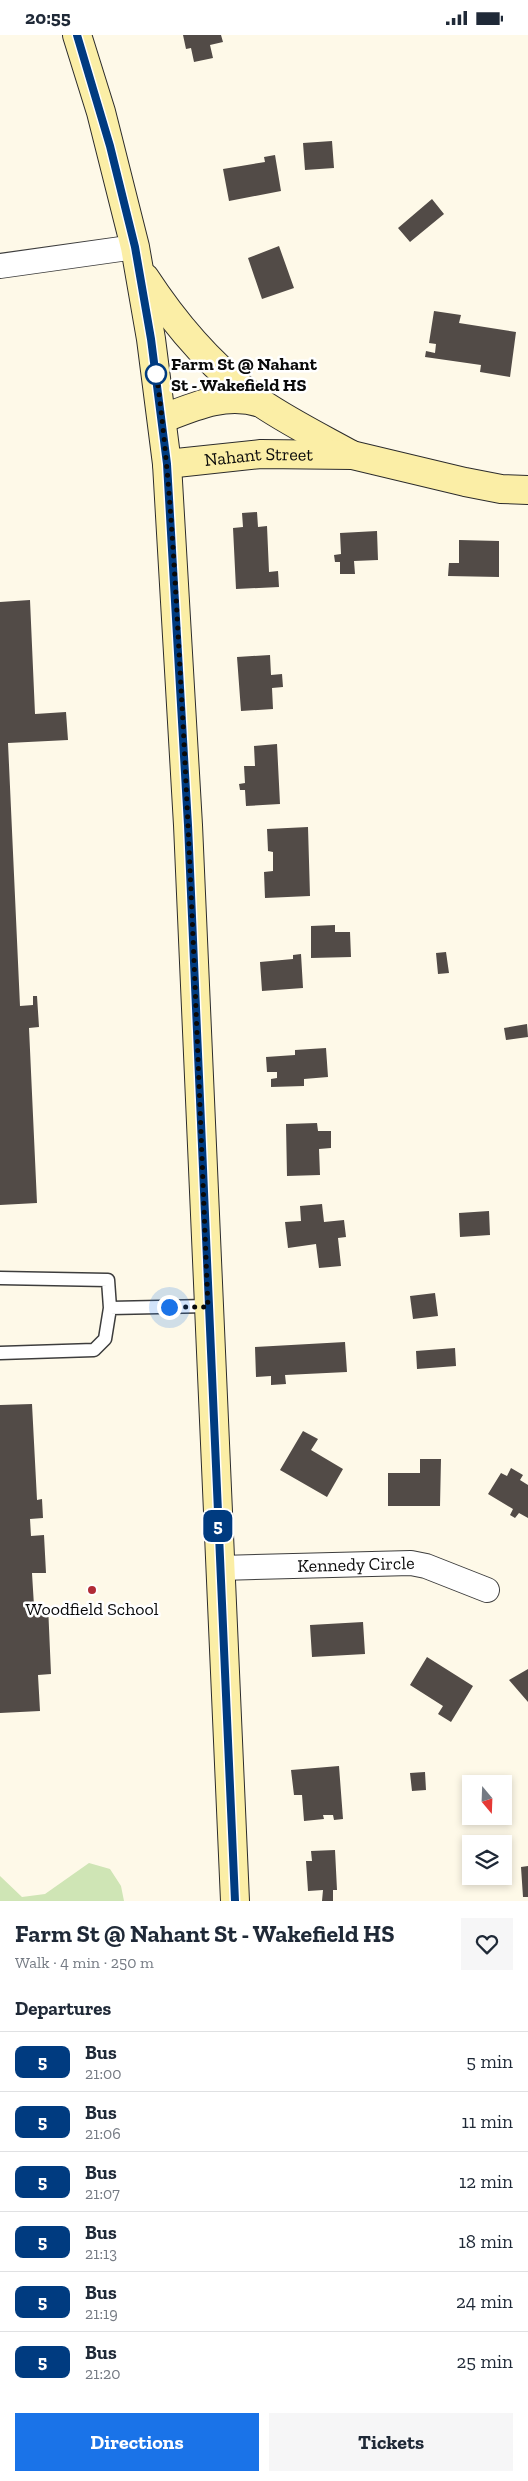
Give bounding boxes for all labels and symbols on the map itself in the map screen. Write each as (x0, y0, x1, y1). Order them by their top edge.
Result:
place label: Farm St @ Nahant St - Wakefield HS (171, 353, 318, 396)
marker: Farm St @ Nahant St - Wakefield HS (145, 363, 167, 385)
street label: Nahant Street (203, 443, 313, 471)
your location (157, 1295, 182, 1320)
line badge: 5 (202, 1510, 234, 1542)
street label: Kennedy Circle (297, 1552, 415, 1577)
marker: Woodfield School (86, 1584, 98, 1596)
place label: Woodfield School (25, 1598, 159, 1620)
north arrow (462, 1775, 512, 1825)

